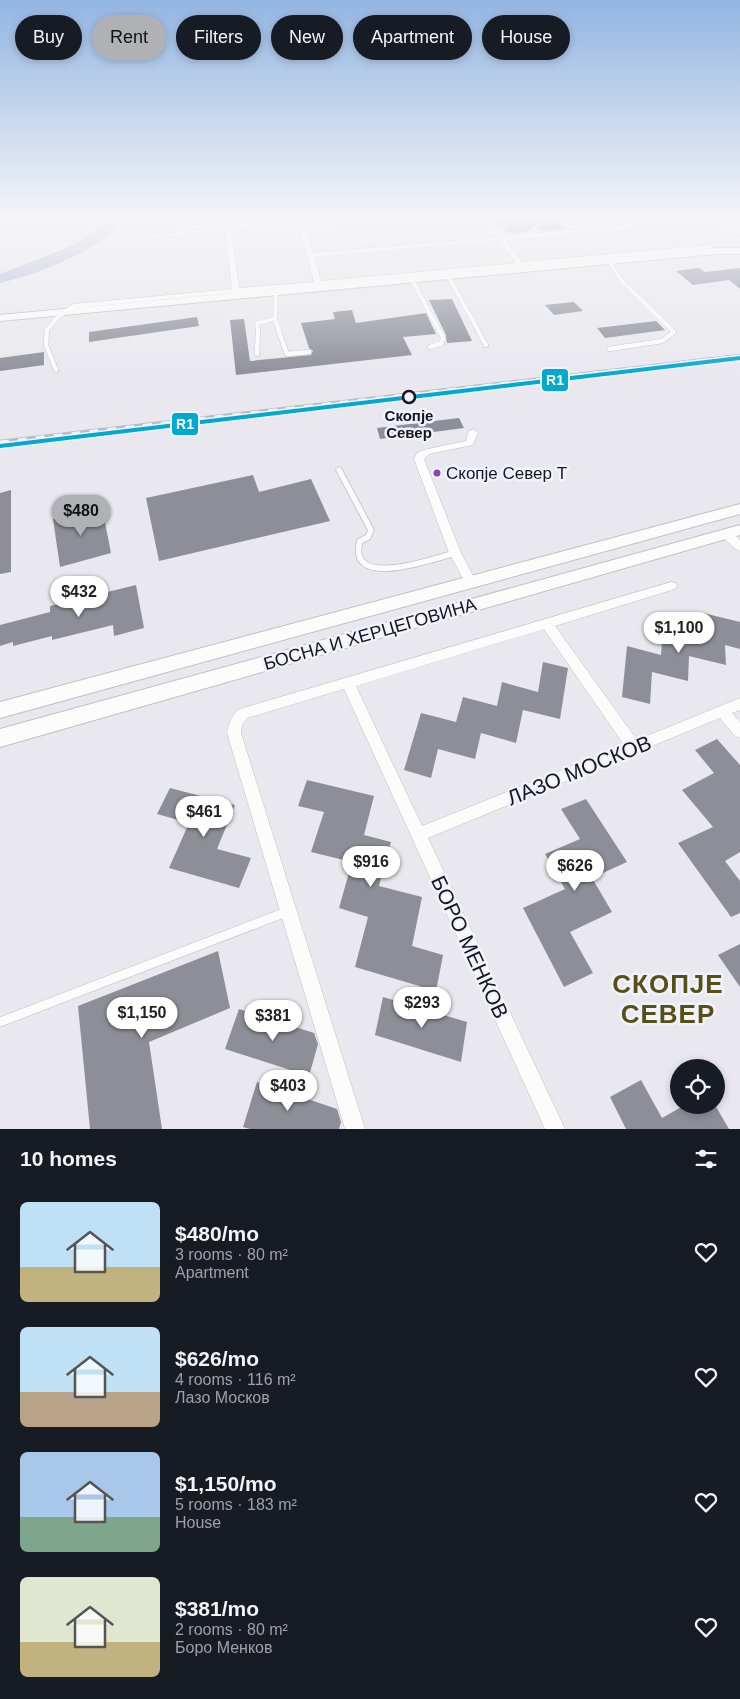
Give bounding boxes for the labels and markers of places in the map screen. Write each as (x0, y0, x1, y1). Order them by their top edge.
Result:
marker: Скопје Север (402, 390, 416, 404)
place label: Скопје Север (385, 407, 433, 441)
place label: Скопје Север Т (446, 464, 567, 483)
marker: Скопје Север Т (432, 468, 442, 478)
pin: $480 (51, 494, 111, 537)
pin: $432 (49, 576, 109, 618)
pin: $1,100 (638, 612, 720, 654)
pin: $461 (174, 796, 234, 838)
pin: $916 (341, 846, 401, 888)
pin: $626 (545, 850, 605, 892)
pin: $293 (392, 986, 452, 1029)
pin: $1,150 (101, 996, 183, 1039)
pin: $381 (243, 1000, 303, 1042)
pin: $403 (258, 1070, 318, 1112)

